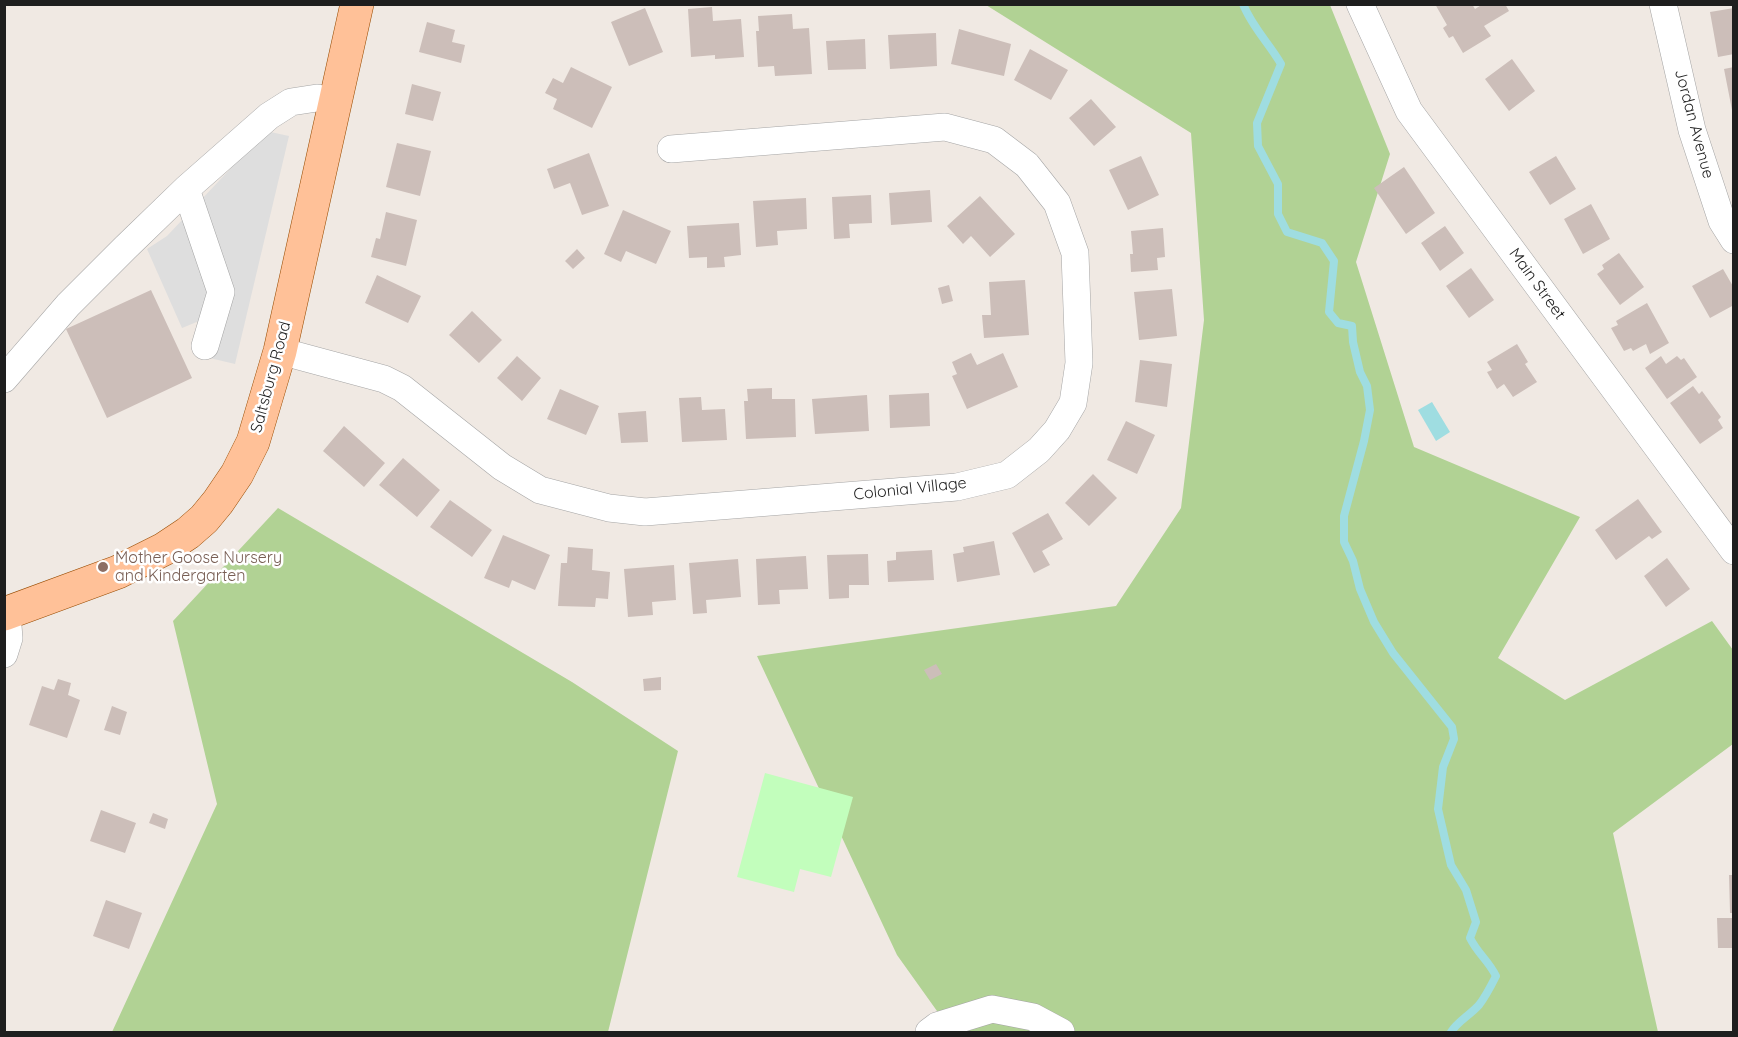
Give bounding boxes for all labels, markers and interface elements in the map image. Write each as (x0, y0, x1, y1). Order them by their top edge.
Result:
street label: Jordan Avenue (1670, 67, 1718, 181)
street label: Main Street (1505, 245, 1569, 323)
street label: Saltsburg Road (247, 319, 295, 435)
street label: Colonial Village (853, 474, 967, 504)
place label: Mother Goose Nursery and Kindergarten (115, 548, 282, 586)
marker: Mother Goose Nursery and Kindergarten (96, 560, 110, 574)

